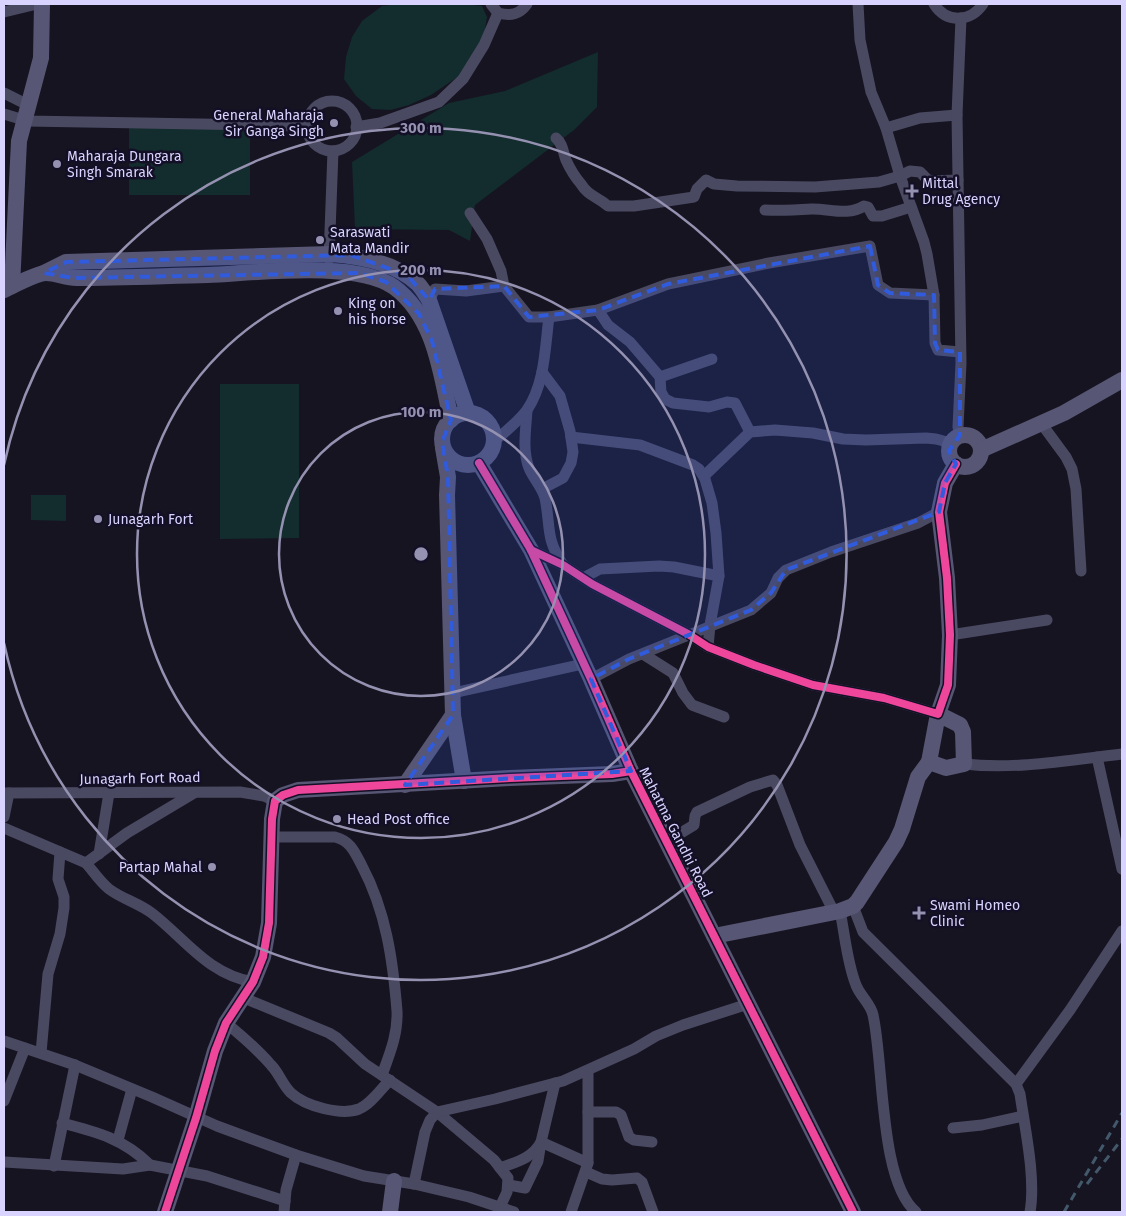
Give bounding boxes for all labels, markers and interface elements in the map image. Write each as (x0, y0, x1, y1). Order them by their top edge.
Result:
place label: General Maharaja Sir Ganga Singh (213, 107, 324, 140)
marker: General Maharaja Sir Ganga Singh (328, 117, 340, 129)
text: 300 m (399, 119, 442, 137)
place label: Maharaja Dungara Singh Smarak (67, 148, 182, 181)
marker: Maharaja Dungara Singh Smarak (51, 158, 63, 170)
place label: Mittal Drug Agency (922, 175, 1000, 208)
marker: Mittal Drug Agency (906, 185, 918, 197)
place label: Saraswati Mata Mandir (330, 224, 410, 257)
marker: Saraswati Mata Mandir (314, 234, 326, 246)
text: 200 m (400, 261, 442, 279)
place label: King on his horse (348, 295, 406, 328)
marker: King on his horse (332, 305, 344, 317)
text: 100 m (401, 403, 441, 421)
place label: Junagarh Fort (108, 511, 194, 528)
marker: Junagarh Fort (92, 513, 104, 525)
centre of rings (412, 545, 430, 563)
street label: Mahatma Gandhi Road (635, 764, 716, 900)
street label: Junagarh Fort Road (79, 769, 201, 788)
place label: Head Post office (347, 811, 450, 828)
marker: Head Post office (331, 813, 343, 825)
place label: Partap Mahal (119, 859, 202, 876)
marker: Partap Mahal (206, 861, 218, 873)
place label: Swami Homeo Clinic (930, 897, 1020, 930)
marker: Swami Homeo Clinic (912, 906, 926, 920)

